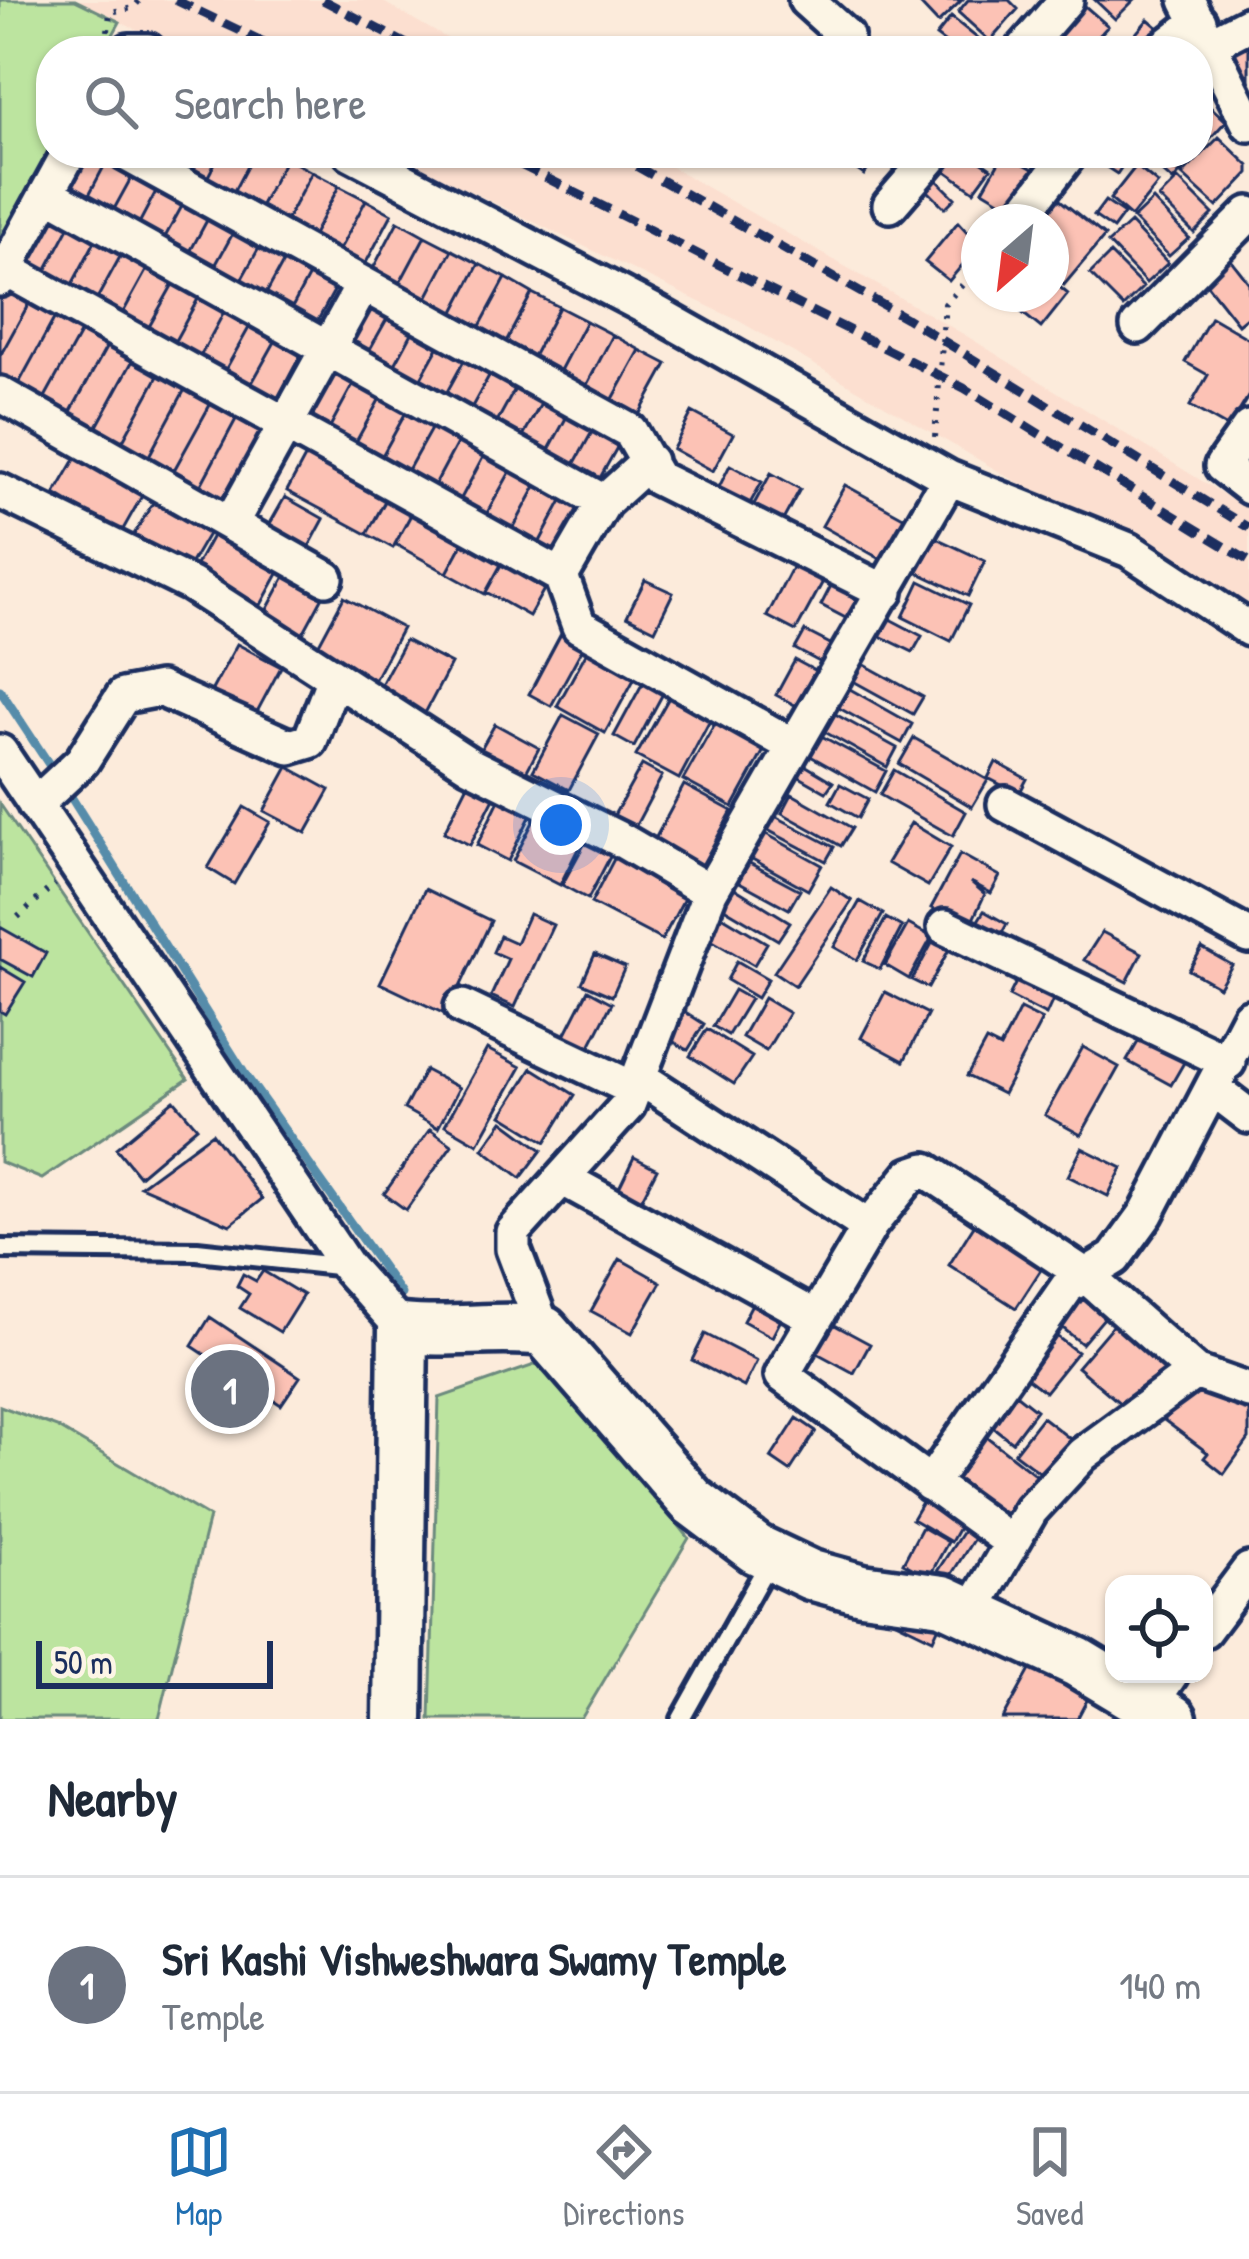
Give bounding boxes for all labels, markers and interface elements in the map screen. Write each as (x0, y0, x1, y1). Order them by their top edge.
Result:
search box (36, 36, 1213, 168)
icon: search (78, 69, 144, 135)
text: Search here (174, 72, 366, 133)
north arrow (961, 204, 1069, 312)
your location (531, 795, 591, 855)
pin: 1 (191, 1344, 269, 1434)
map controls (1105, 1575, 1213, 1683)
button: locate (1105, 1575, 1213, 1683)
scale bar (36, 1635, 273, 1688)
text: 50 m (54, 1640, 113, 1684)
text: Nearby (48, 1763, 178, 1832)
text: Sri Kashi Vishweshwara Swamy Temple (162, 1928, 786, 1989)
text: 1 (80, 1958, 94, 2011)
text: 140 m (1119, 1958, 1201, 2011)
text: Temple (162, 1989, 265, 2042)
tab: Map (166, 2119, 232, 2235)
tab: Directions (563, 2119, 685, 2235)
tab: Saved (1016, 2119, 1083, 2235)

